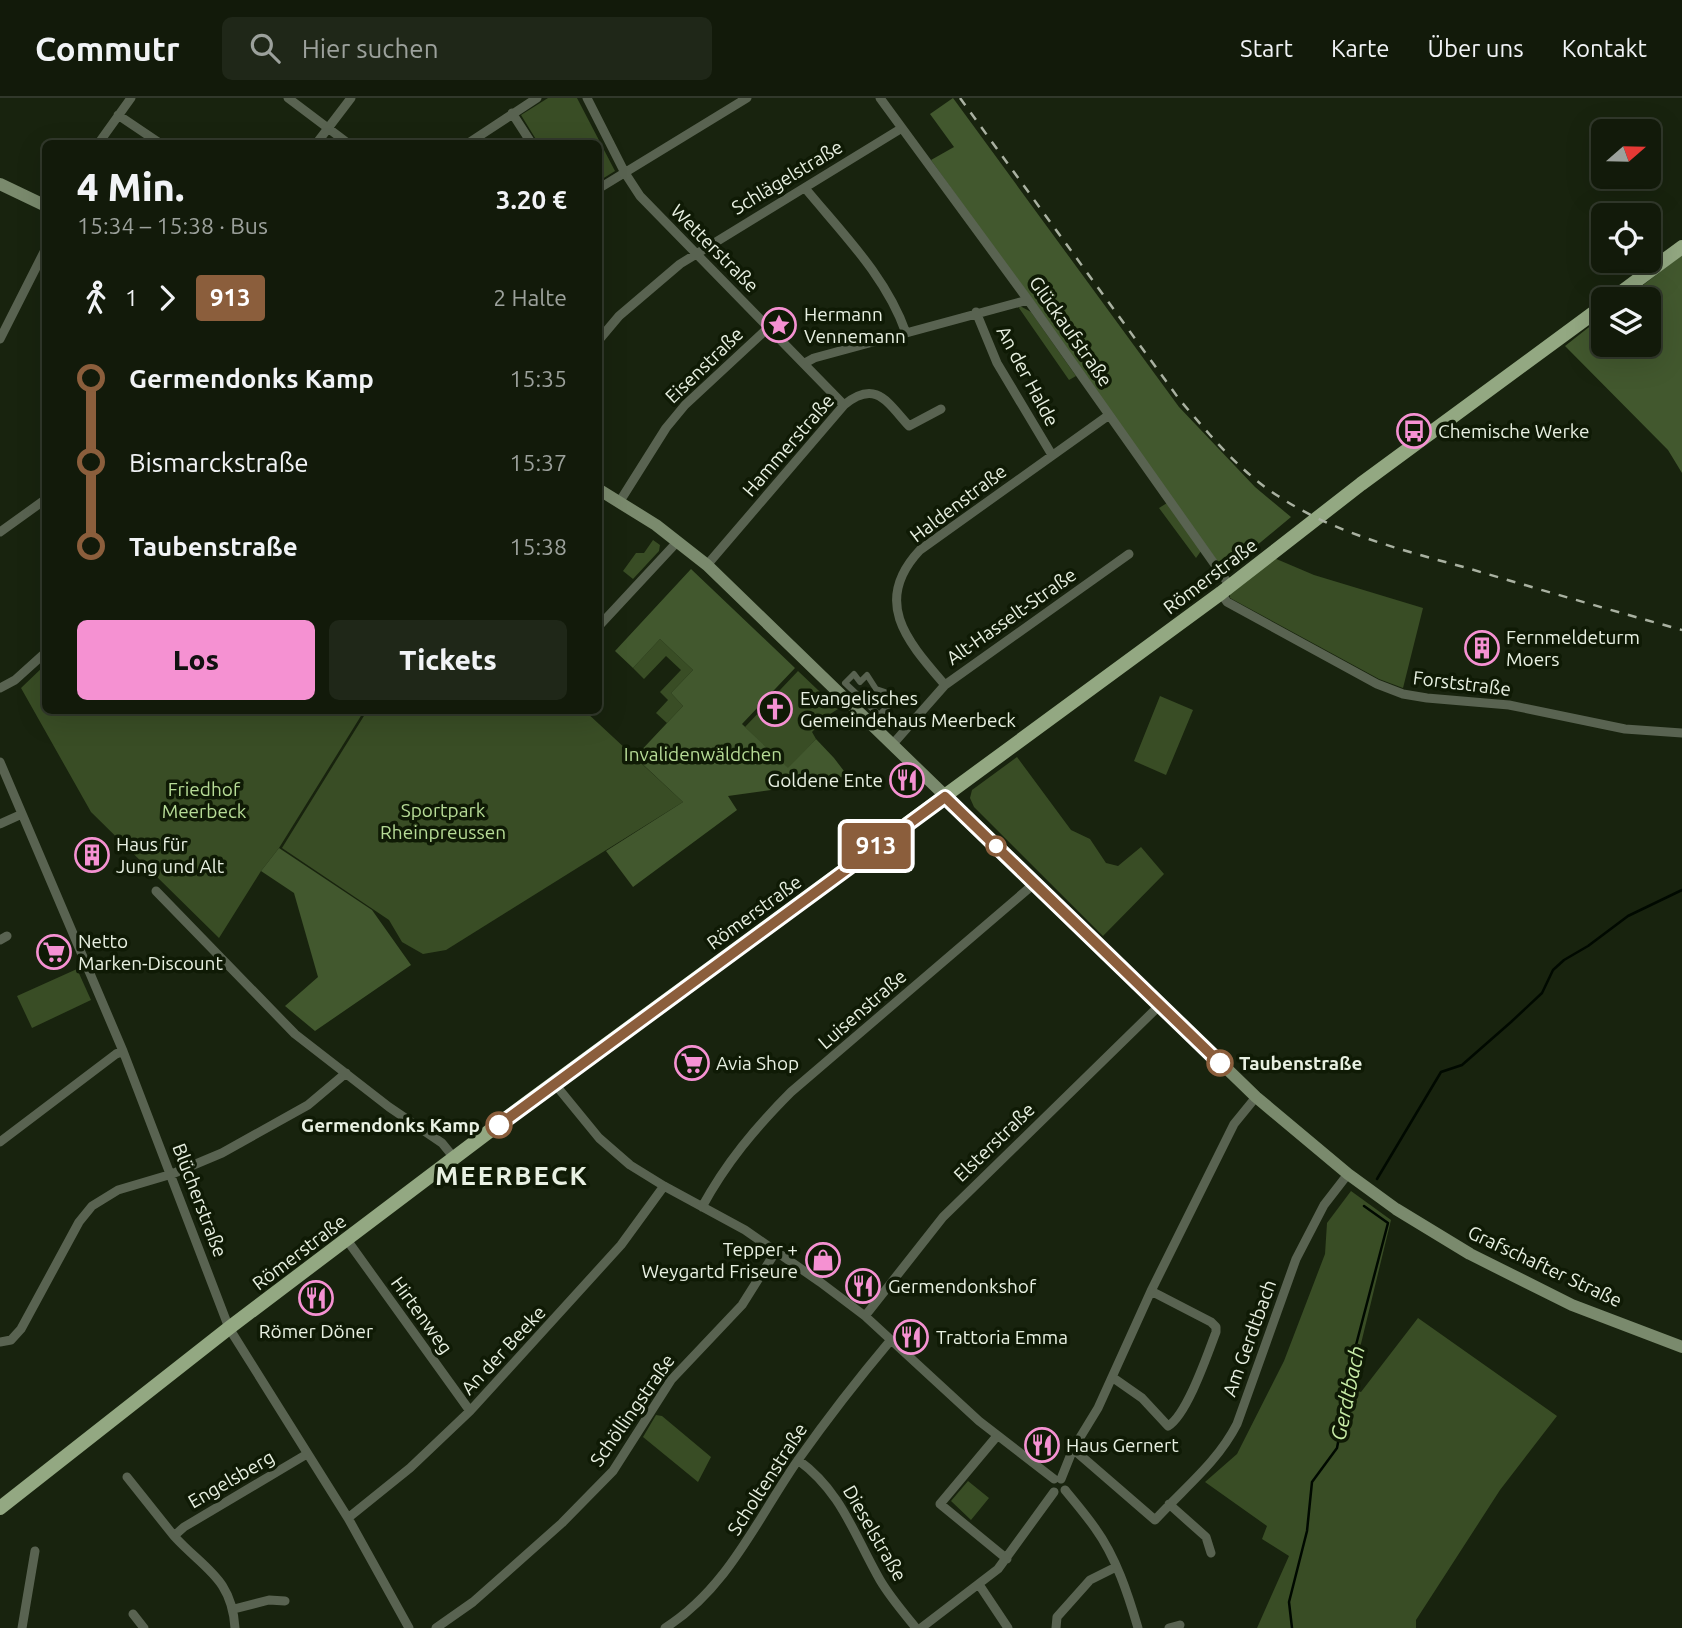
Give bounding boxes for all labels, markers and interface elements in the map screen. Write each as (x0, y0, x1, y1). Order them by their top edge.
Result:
search box (222, 17, 712, 80)
icon: search (246, 29, 284, 67)
text: Commutr (35, 30, 180, 67)
text: Hier suchen (302, 34, 439, 63)
text: Start (1240, 35, 1293, 62)
text: Karte (1331, 35, 1390, 62)
text: Über uns (1428, 35, 1524, 62)
text: Kontakt (1562, 35, 1647, 62)
north arrow (1591, 119, 1661, 189)
map controls (1591, 119, 1661, 357)
street label: Schlägelstraße (728, 135, 846, 219)
text: 4 Min. (77, 166, 184, 208)
text: 3.20 € (496, 185, 567, 214)
street label: Wetterstraße (667, 200, 763, 296)
button: locate (1591, 203, 1661, 273)
text: 15:34 – 15:38 · Bus (77, 213, 268, 238)
street label: Glückaufstraße (1025, 272, 1117, 390)
icon: walk (77, 279, 115, 317)
icon: forward (148, 279, 186, 317)
text: 913 (210, 284, 251, 311)
text: 1 (125, 285, 138, 310)
text: 2 Halte (493, 285, 567, 310)
button: layers (1591, 287, 1661, 357)
place label: Hermann Vennemann (804, 303, 906, 347)
place icon: Hermann Vennemann (760, 306, 798, 344)
street label: An der Halde (992, 322, 1064, 430)
street label: Eisenstraße (661, 323, 747, 407)
text: Germendonks Kamp (129, 364, 374, 393)
text: 15:35 (509, 366, 567, 391)
street label: Hammerstraße (738, 389, 838, 501)
bus stop icon: Chemische Werke (1395, 412, 1433, 450)
place label: Chemische Werke (1438, 420, 1590, 442)
text: Bismarckstraße (129, 448, 309, 477)
text: 15:37 (509, 450, 567, 475)
street label: Haldenstraße (905, 460, 1011, 546)
text: Taubenstraße (129, 532, 298, 561)
text: 15:38 (509, 534, 567, 559)
street label: Römerstraße (1159, 534, 1261, 618)
street label: Alt-Hasselt-Straße (942, 563, 1080, 669)
button: Los (77, 620, 315, 700)
button: Tickets (329, 620, 567, 700)
place label: Fernmeldeturm Moers (1506, 626, 1640, 670)
building icon: Fernmeldeturm Moers (1463, 629, 1501, 667)
street label: Forststraße (1412, 666, 1512, 700)
place label: Evangelisches Gemeindehaus Meerbeck (800, 687, 1016, 731)
church icon: Evangelisches Gemeindehaus Meerbeck (756, 690, 794, 728)
park label: Invalidenwäldchen (624, 743, 782, 765)
restaurant icon: Goldene Ente (888, 761, 926, 799)
place label: Goldene Ente (768, 769, 883, 791)
park label: Friedhof Meerbeck (162, 778, 247, 822)
park label: Sportpark Rheinpreussen (380, 799, 506, 843)
line badge: 913 (836, 823, 916, 869)
text: 913 (856, 832, 896, 859)
place label: Haus für Jung und Alt (116, 833, 225, 877)
building icon: Haus für Jung und Alt (73, 836, 111, 874)
unlabelled marker (986, 836, 1006, 856)
street label: Römerstraße (702, 870, 806, 954)
place label: Netto Marken-Discount (78, 930, 223, 974)
supermarket icon: Netto Marken-Discount (35, 933, 73, 971)
street label: Luisenstraße (814, 965, 910, 1053)
supermarket icon: Avia Shop (673, 1044, 711, 1082)
marker: Taubenstraße (1207, 1050, 1233, 1076)
place label: Avia Shop (716, 1052, 799, 1074)
place label: Taubenstraße (1239, 1052, 1362, 1074)
street label: Elsterstraße (949, 1098, 1039, 1186)
marker: Germendonks Kamp (486, 1112, 512, 1138)
place label: Germendonks Kamp (301, 1114, 480, 1136)
street label: Blücherstraße (168, 1140, 232, 1260)
district label: MEERBECK (435, 1161, 589, 1190)
street label: Römerstraße (248, 1210, 350, 1294)
street label: Grafschafter Straße (1464, 1221, 1626, 1311)
place label: Tepper + Weygartd Friseure (642, 1238, 798, 1282)
shop icon: Tepper + Weygartd Friseure (804, 1241, 842, 1279)
restaurant icon: Germendonkshof (844, 1267, 882, 1305)
street label: Hirtenweg (387, 1272, 457, 1358)
place label: Germendonkshof (888, 1275, 1037, 1297)
street label: Am Gerdtbach (1218, 1277, 1280, 1399)
restaurant icon: Römer Döner (297, 1279, 335, 1317)
street label: An der Beeke (456, 1301, 550, 1399)
restaurant icon: Trattoria Emma (892, 1318, 930, 1356)
place label: Römer Döner (259, 1320, 373, 1342)
place label: Trattoria Emma (936, 1326, 1068, 1348)
water label: Gerdtbach (1325, 1343, 1369, 1443)
street label: Schöllingstraße (585, 1350, 679, 1470)
street label: Scholtenstraße (723, 1419, 811, 1539)
restaurant icon: Haus Gernert (1023, 1426, 1061, 1464)
place label: Haus Gernert (1066, 1434, 1179, 1456)
street label: Engelsberg (184, 1446, 278, 1512)
street label: Dieselstraße (839, 1481, 911, 1585)

